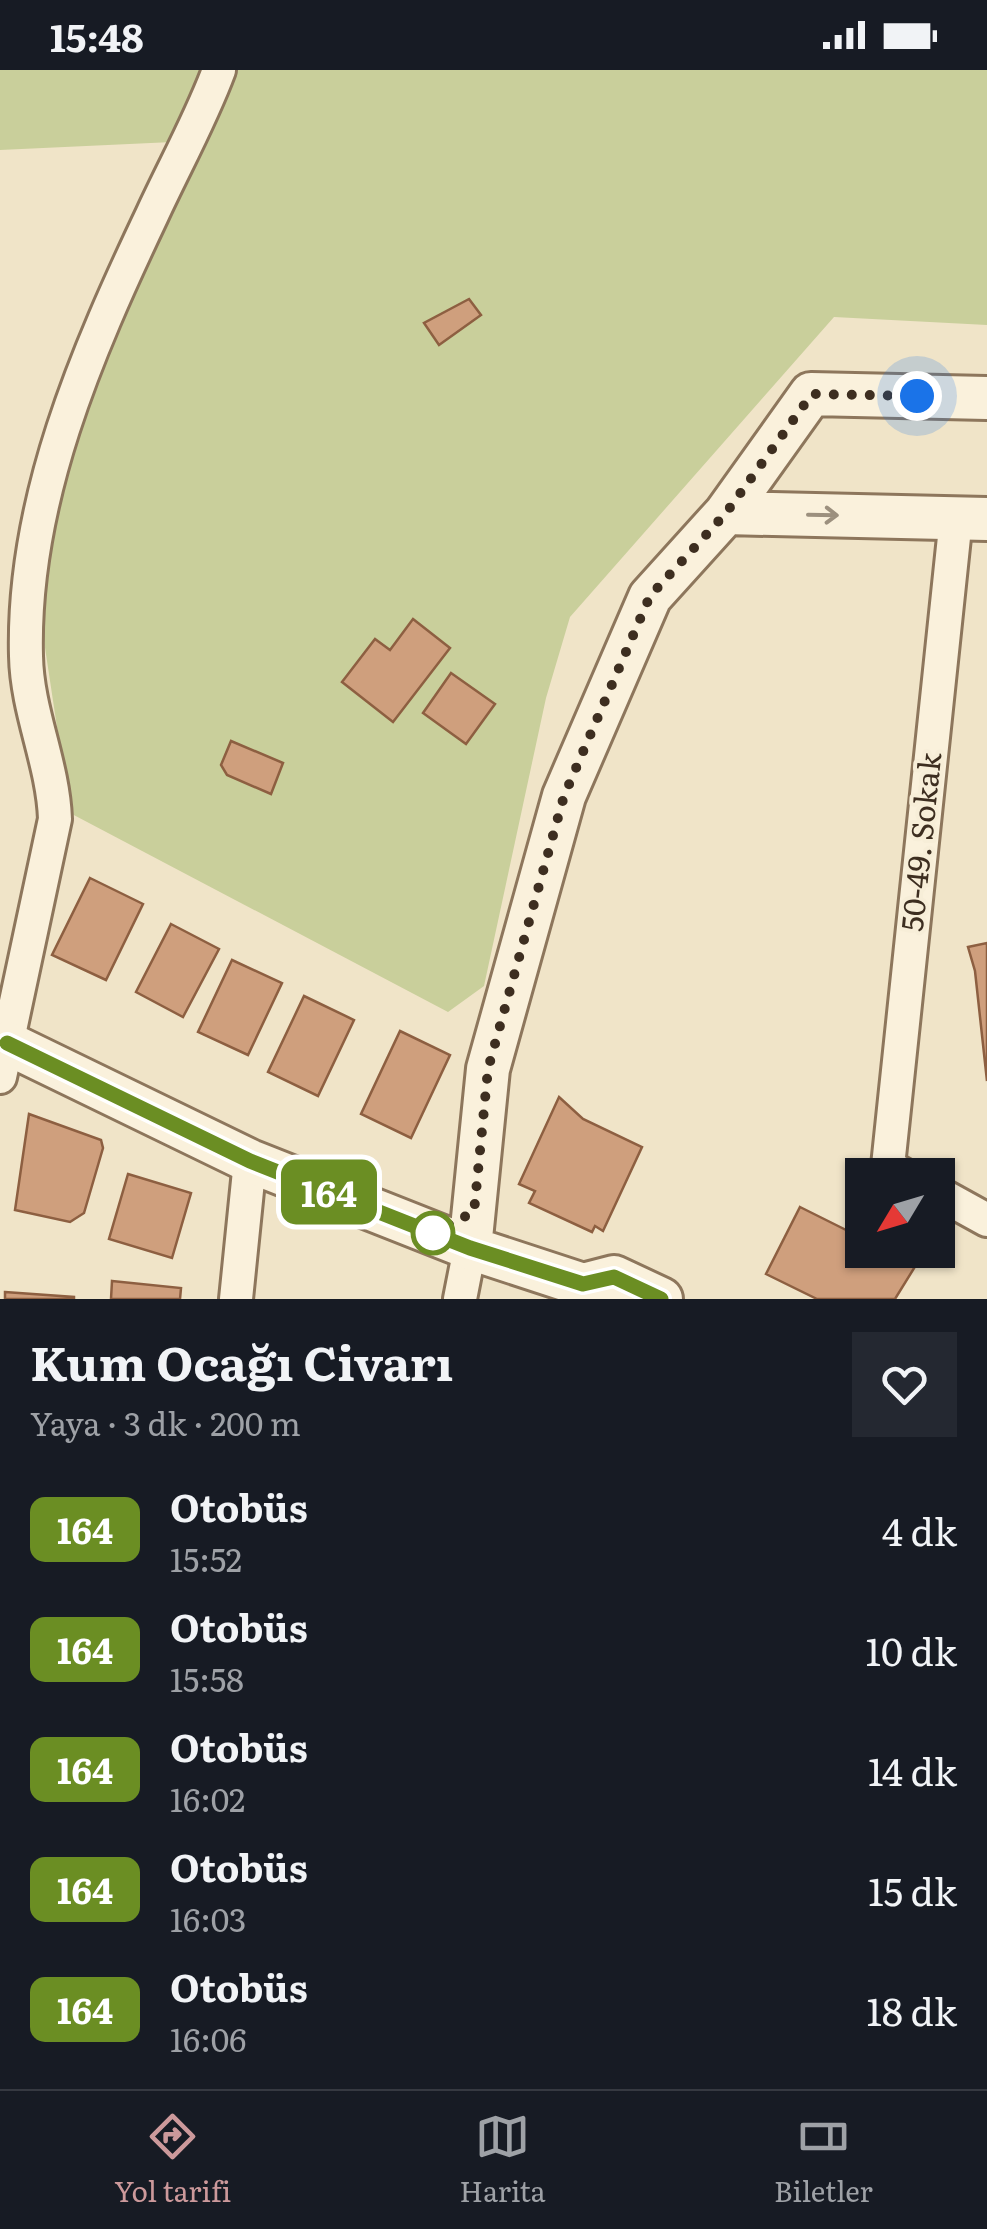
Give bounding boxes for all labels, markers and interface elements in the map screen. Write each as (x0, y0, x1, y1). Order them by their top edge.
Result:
text: 15:48 (50, 7, 144, 64)
your location (892, 371, 942, 421)
one-way arrow (807, 506, 839, 525)
street label: 50-49. Sokak (888, 750, 950, 933)
north arrow (845, 1158, 955, 1268)
map controls (845, 1158, 955, 1268)
line badge: 164 (272, 1160, 386, 1224)
text: 164 (301, 1166, 357, 1218)
unlabelled marker (412, 1212, 454, 1254)
text: Kum Ocağı Civarı (30, 1325, 453, 1396)
button: heart (852, 1332, 957, 1437)
text: Yaya · 3 dk · 200 m (30, 1398, 301, 1446)
text: Otobüs (170, 1477, 308, 1534)
text: 4 dk (882, 1501, 957, 1558)
text: 164 (57, 1503, 113, 1555)
text: 15:52 (170, 1534, 242, 1582)
text: Otobüs (170, 1597, 308, 1654)
text: 10 dk (866, 1621, 957, 1678)
text: 164 (57, 1623, 113, 1675)
text: 15:58 (170, 1654, 244, 1702)
text: Otobüs (170, 1717, 308, 1774)
text: 14 dk (868, 1741, 957, 1798)
text: 164 (57, 1743, 113, 1795)
text: 16:02 (170, 1774, 245, 1822)
text: Otobüs (170, 1837, 308, 1894)
text: 15 dk (868, 1861, 957, 1918)
text: 164 (57, 1863, 113, 1915)
text: 16:03 (170, 1894, 246, 1942)
text: Otobüs (170, 1957, 308, 2014)
text: 18 dk (867, 1981, 957, 2038)
text: 164 (57, 1983, 113, 2035)
text: 16:06 (170, 2014, 247, 2062)
tab: Yol tarifi (114, 2109, 231, 2211)
tab: Harita (459, 2109, 546, 2211)
tab: Biletler (774, 2109, 873, 2211)

